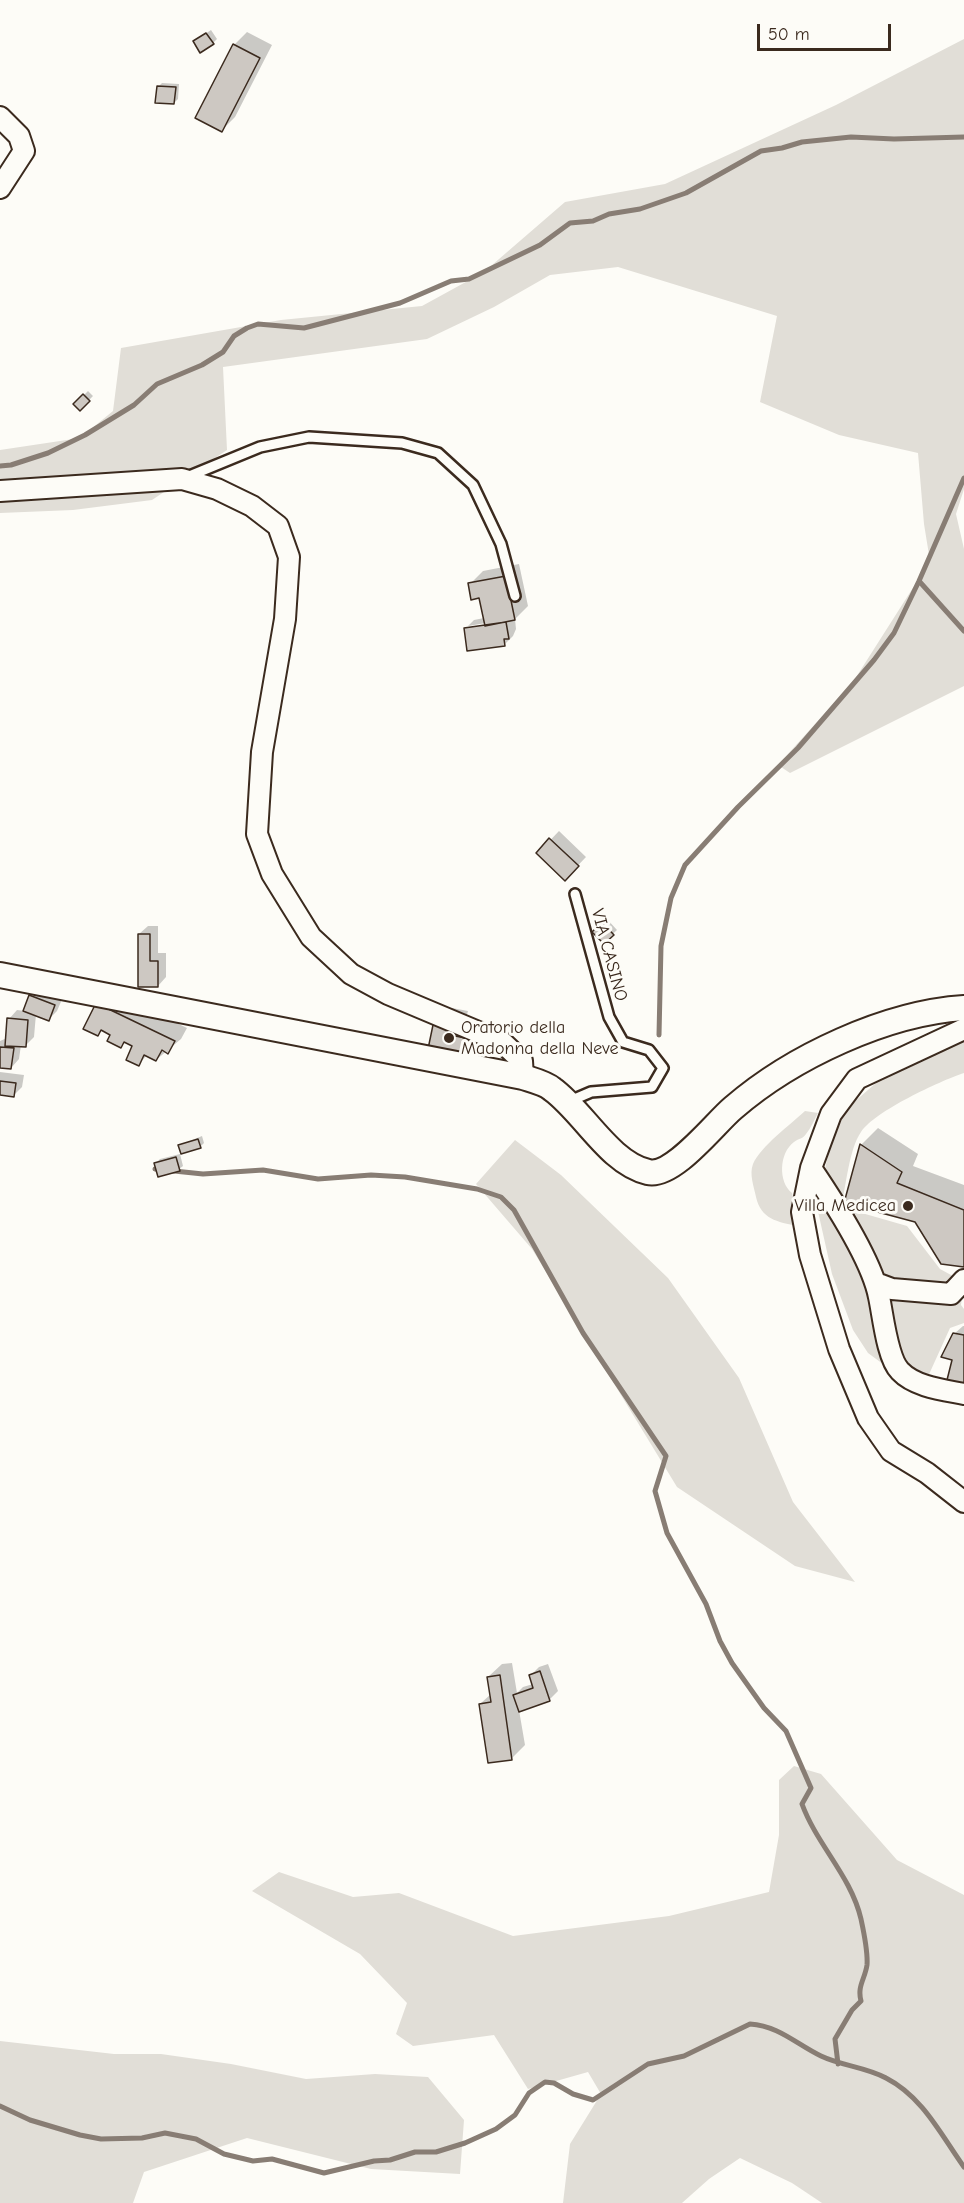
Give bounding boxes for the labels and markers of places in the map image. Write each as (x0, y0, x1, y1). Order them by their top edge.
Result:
place label: Oratorio della Madonna della Neve (461, 1017, 618, 1060)
marker: Oratorio della Madonna della Neve (442, 1031, 456, 1045)
place label: Villa Medicea (794, 1195, 896, 1217)
marker: Villa Medicea (901, 1199, 915, 1213)

